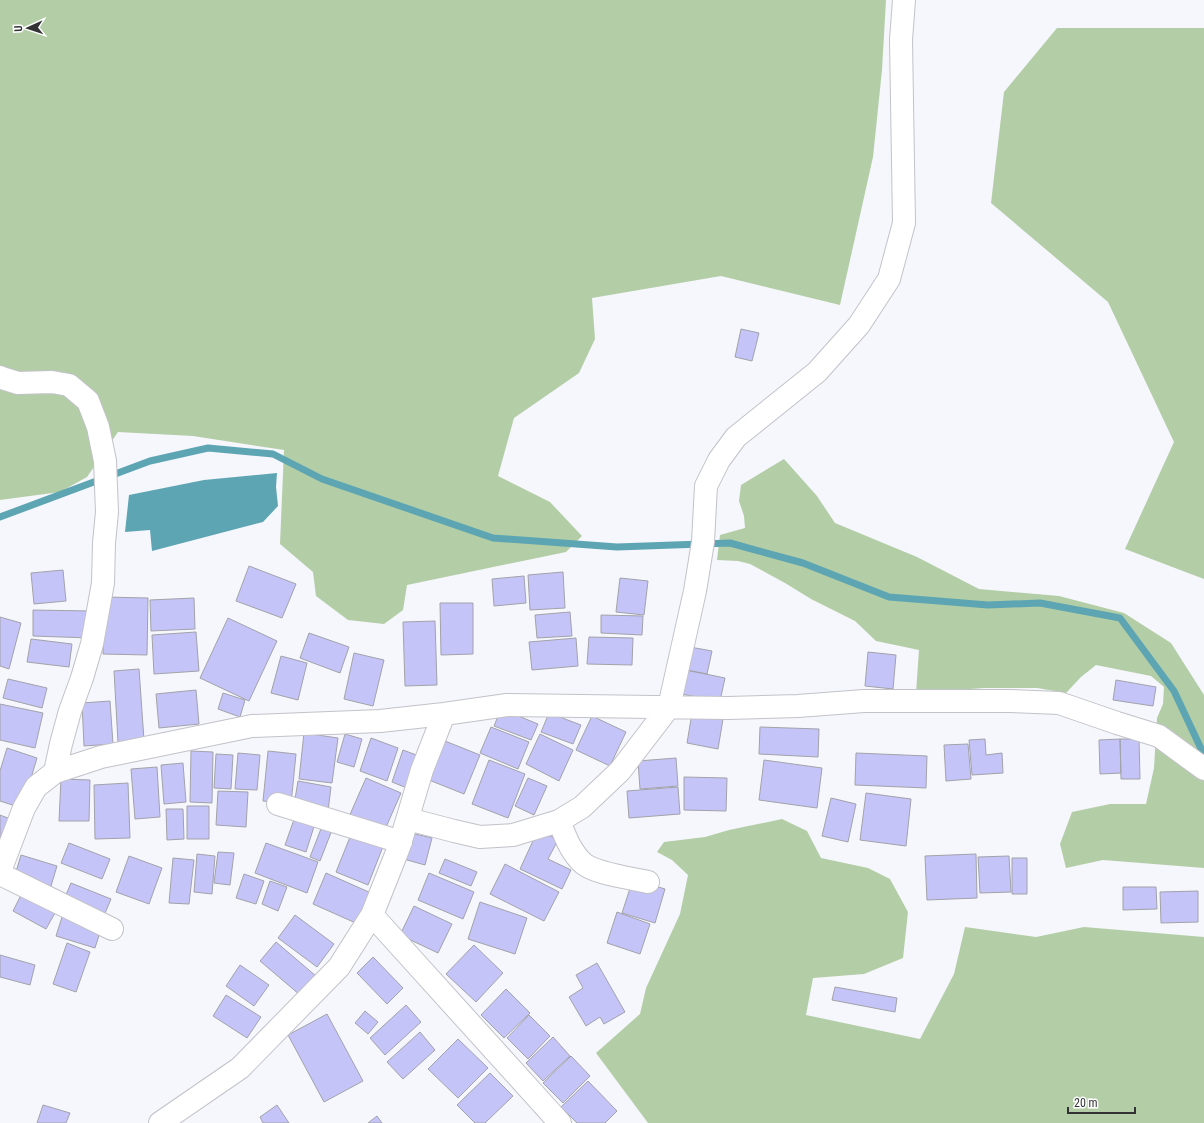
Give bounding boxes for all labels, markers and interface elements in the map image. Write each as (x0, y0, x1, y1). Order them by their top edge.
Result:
north arrow (8, 8, 48, 48)
text: U (12, 25, 25, 32)
scale bar (1068, 1089, 1135, 1115)
text: 20 m (1074, 1096, 1098, 1110)

